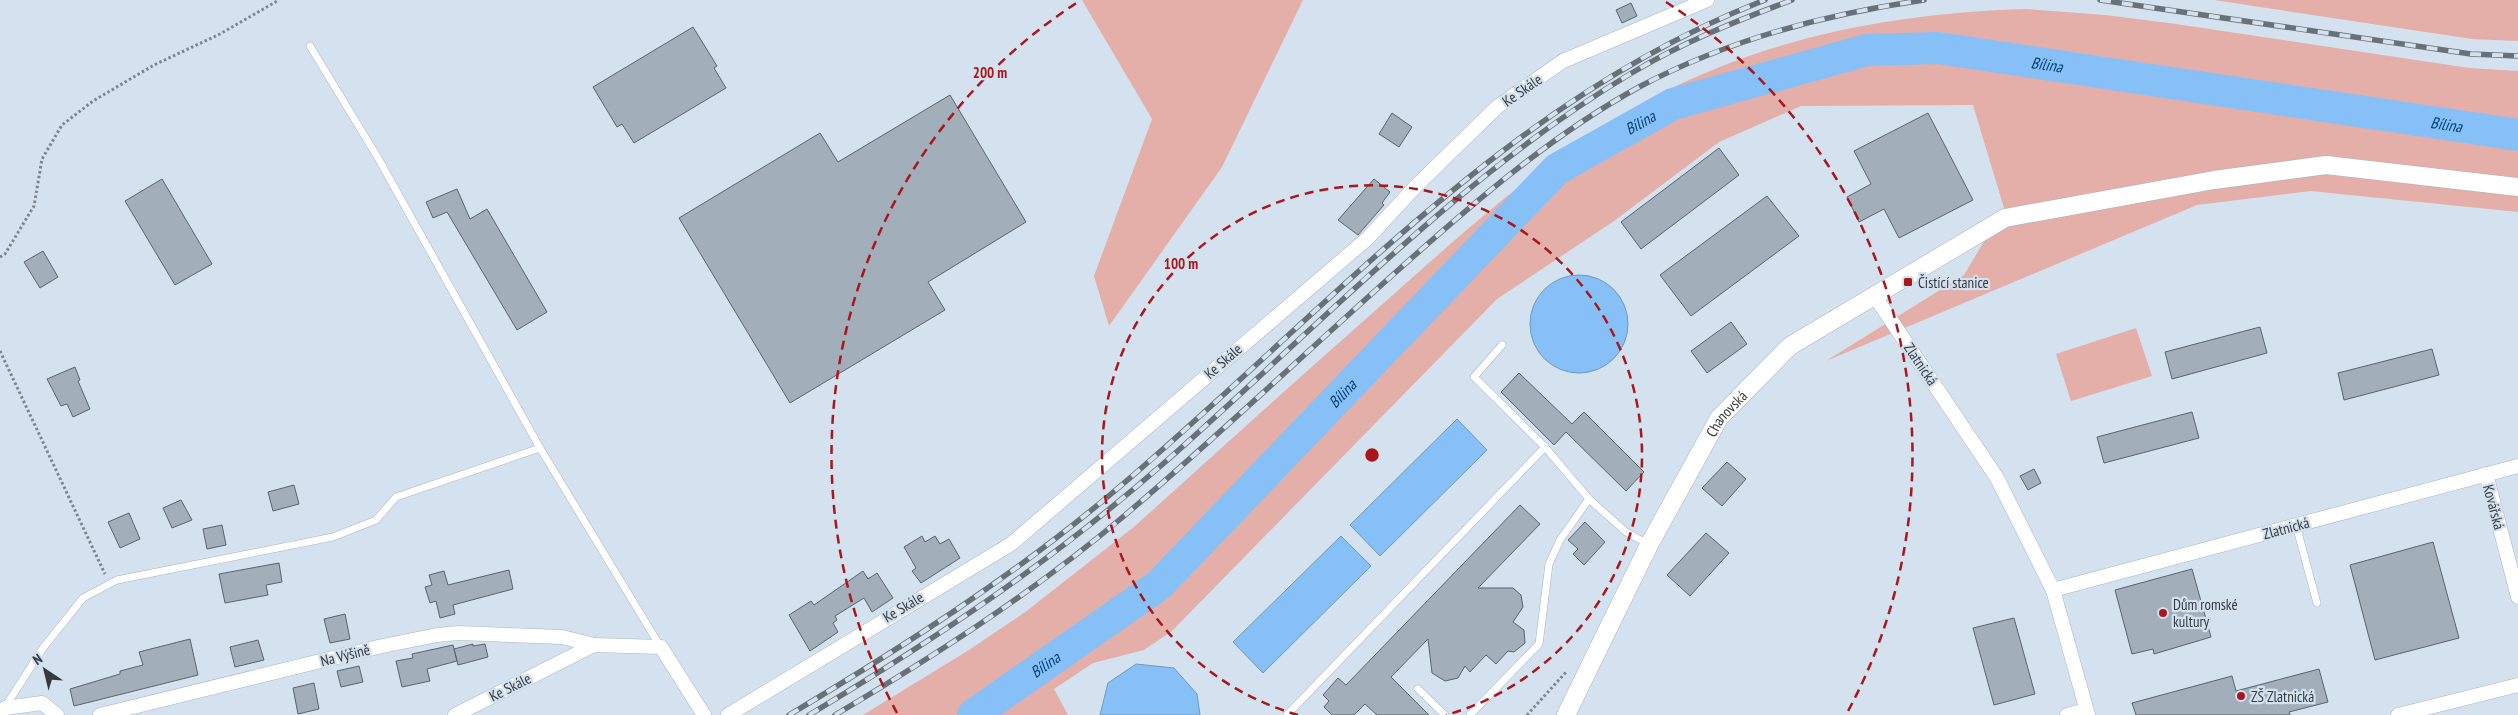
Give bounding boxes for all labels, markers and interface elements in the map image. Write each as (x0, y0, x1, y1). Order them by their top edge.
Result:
water label: Bílina (2030, 52, 2065, 77)
text: 200 m (973, 63, 1007, 82)
street label: Ke Skále (1498, 70, 1546, 110)
water label: Bílina (1621, 105, 1660, 139)
water label: Bílina (2429, 112, 2465, 137)
text: 100 m (1164, 254, 1198, 273)
place label: Čistící stanice (1918, 273, 1989, 292)
marker: Čistící stanice (1902, 276, 1914, 288)
street label: Ke Skále (1200, 339, 1246, 383)
street label: Zlatnická (1900, 339, 1942, 389)
water label: Bílina (1324, 374, 1362, 412)
street label: Chanovská (1701, 386, 1751, 440)
centre of rings (1363, 446, 1381, 464)
street label: Kovářská (2479, 482, 2509, 532)
street label: Zlatnická (2261, 513, 2311, 543)
street label: Ke Skále (879, 587, 927, 627)
place label: Dům romské kultury (2173, 595, 2238, 631)
marker: Dům romské kultury (2157, 607, 2169, 619)
street label: Na Výšině (318, 640, 372, 670)
north arrow (20, 645, 70, 695)
water label: Bílina (1026, 646, 1065, 682)
text: N (29, 650, 46, 669)
street label: Ke Skále (486, 669, 534, 705)
place label: ZŠ Zlatnická (2251, 687, 2314, 706)
marker: ZŠ Zlatnická (2235, 690, 2247, 702)

